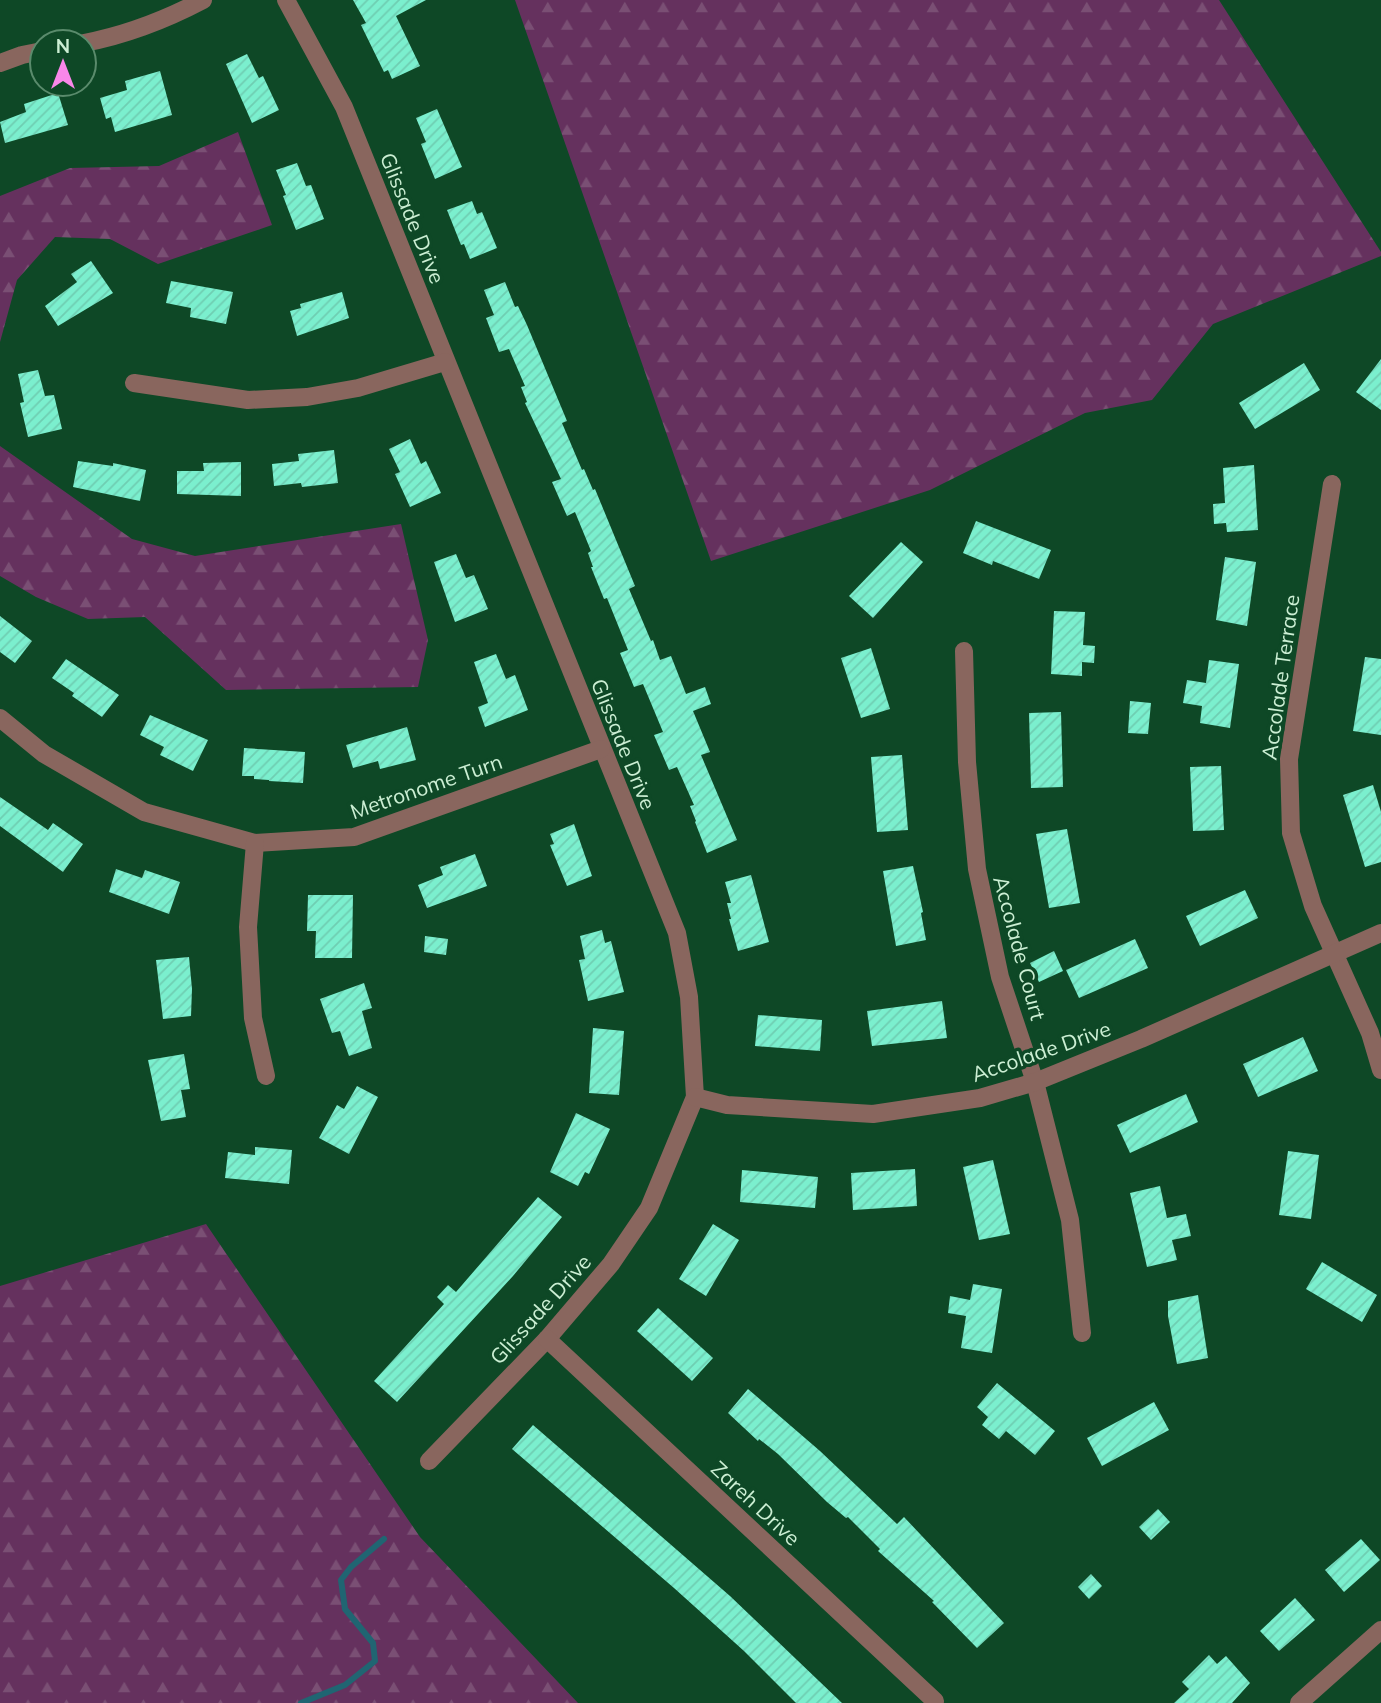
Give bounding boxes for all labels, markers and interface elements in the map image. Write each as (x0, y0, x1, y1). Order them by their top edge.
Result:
north arrow (28, 28, 98, 98)
text: N (56, 34, 70, 58)
street label: Glissade Drive (375, 149, 451, 287)
street label: Accolade Terrace (1256, 593, 1304, 761)
street label: Glissade Drive (586, 675, 662, 813)
street label: Metronome Turn (347, 748, 505, 824)
street label: Accolade Court (988, 873, 1052, 1023)
street label: Accolade Drive (968, 1015, 1114, 1087)
street label: Glissade Drive (484, 1249, 596, 1369)
street label: Zareh Drive (706, 1455, 806, 1551)

